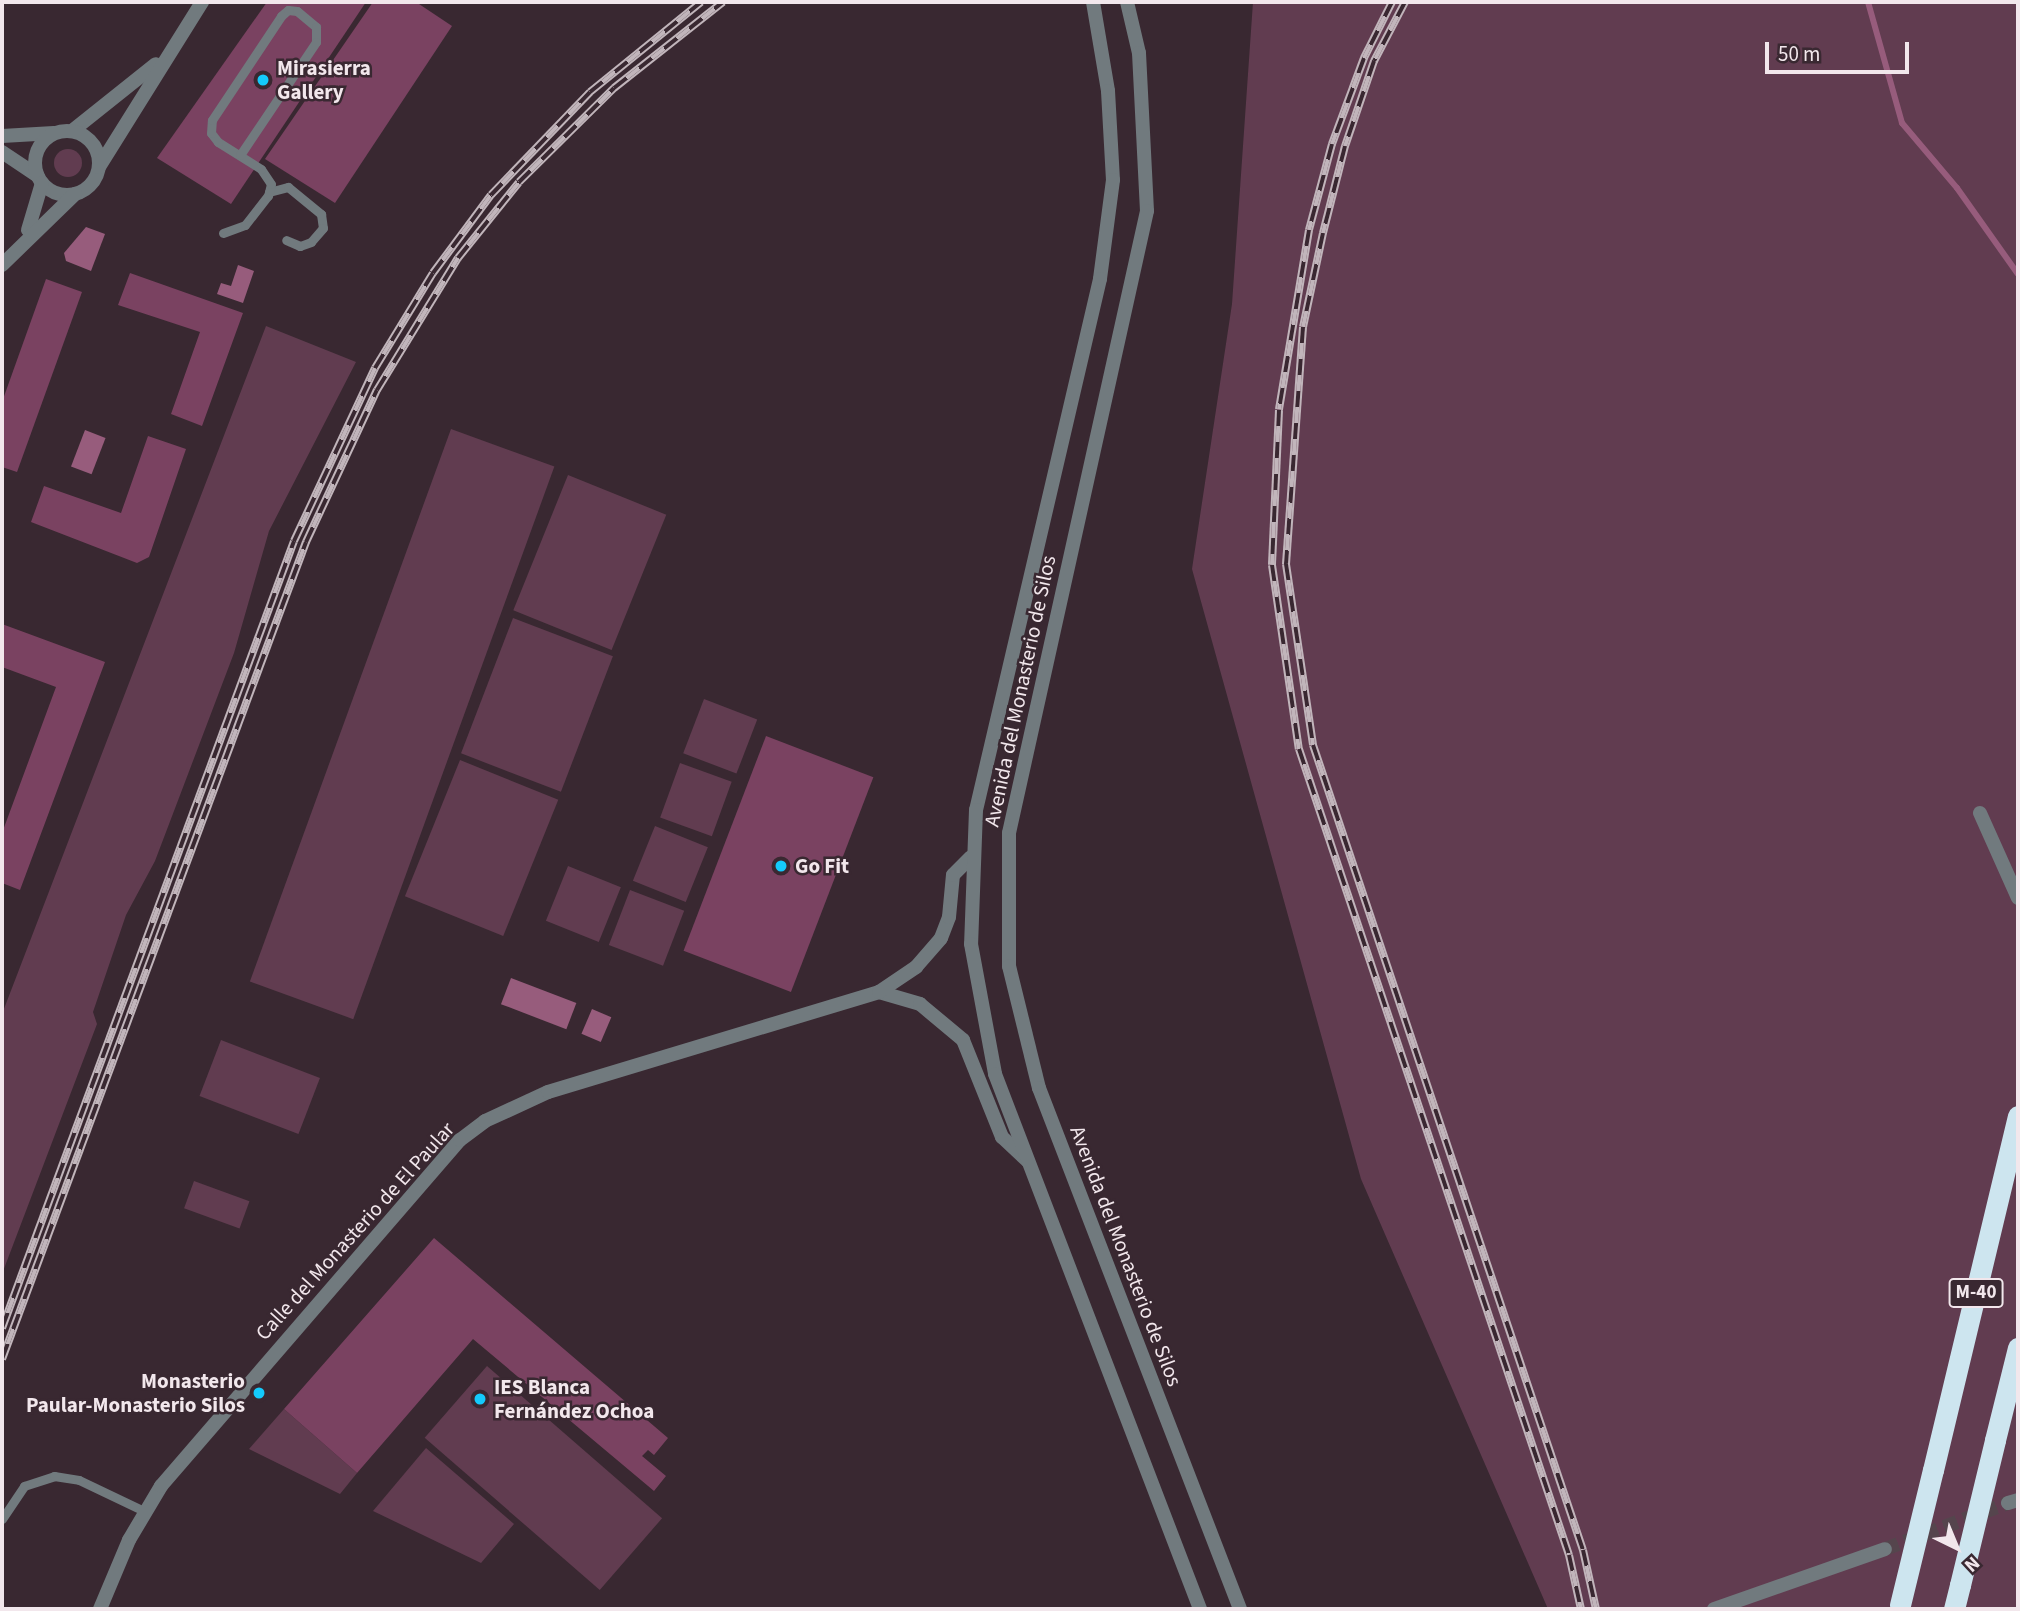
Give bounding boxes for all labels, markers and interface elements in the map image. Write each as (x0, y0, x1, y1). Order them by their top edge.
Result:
scale bar (1768, 28, 1912, 72)
text: 50 m (1778, 39, 1820, 69)
place label: Mirasierra Gallery (277, 55, 371, 105)
marker: Mirasierra Gallery (255, 72, 271, 88)
street label: Avenida del Monasterio de Silos (979, 553, 1061, 829)
place label: Go Fit (795, 853, 849, 879)
marker: Go Fit (773, 858, 789, 874)
street label: Calle del Monasterio de El Paular (250, 1117, 460, 1345)
street label: Avenida del Monasterio de Silos (1065, 1122, 1187, 1390)
road number: M-40 (1948, 1278, 2004, 1308)
place label: Monasterio Paular-Monasterio Silos (26, 1368, 245, 1418)
place label: IES Blanca Fernández Ochoa (494, 1374, 654, 1424)
marker: Monasterio Paular-Monasterio Silos (251, 1385, 267, 1401)
marker: IES Blanca Fernández Ochoa (472, 1391, 488, 1407)
north arrow (1922, 1513, 1992, 1583)
text: N (1958, 1550, 1985, 1578)

